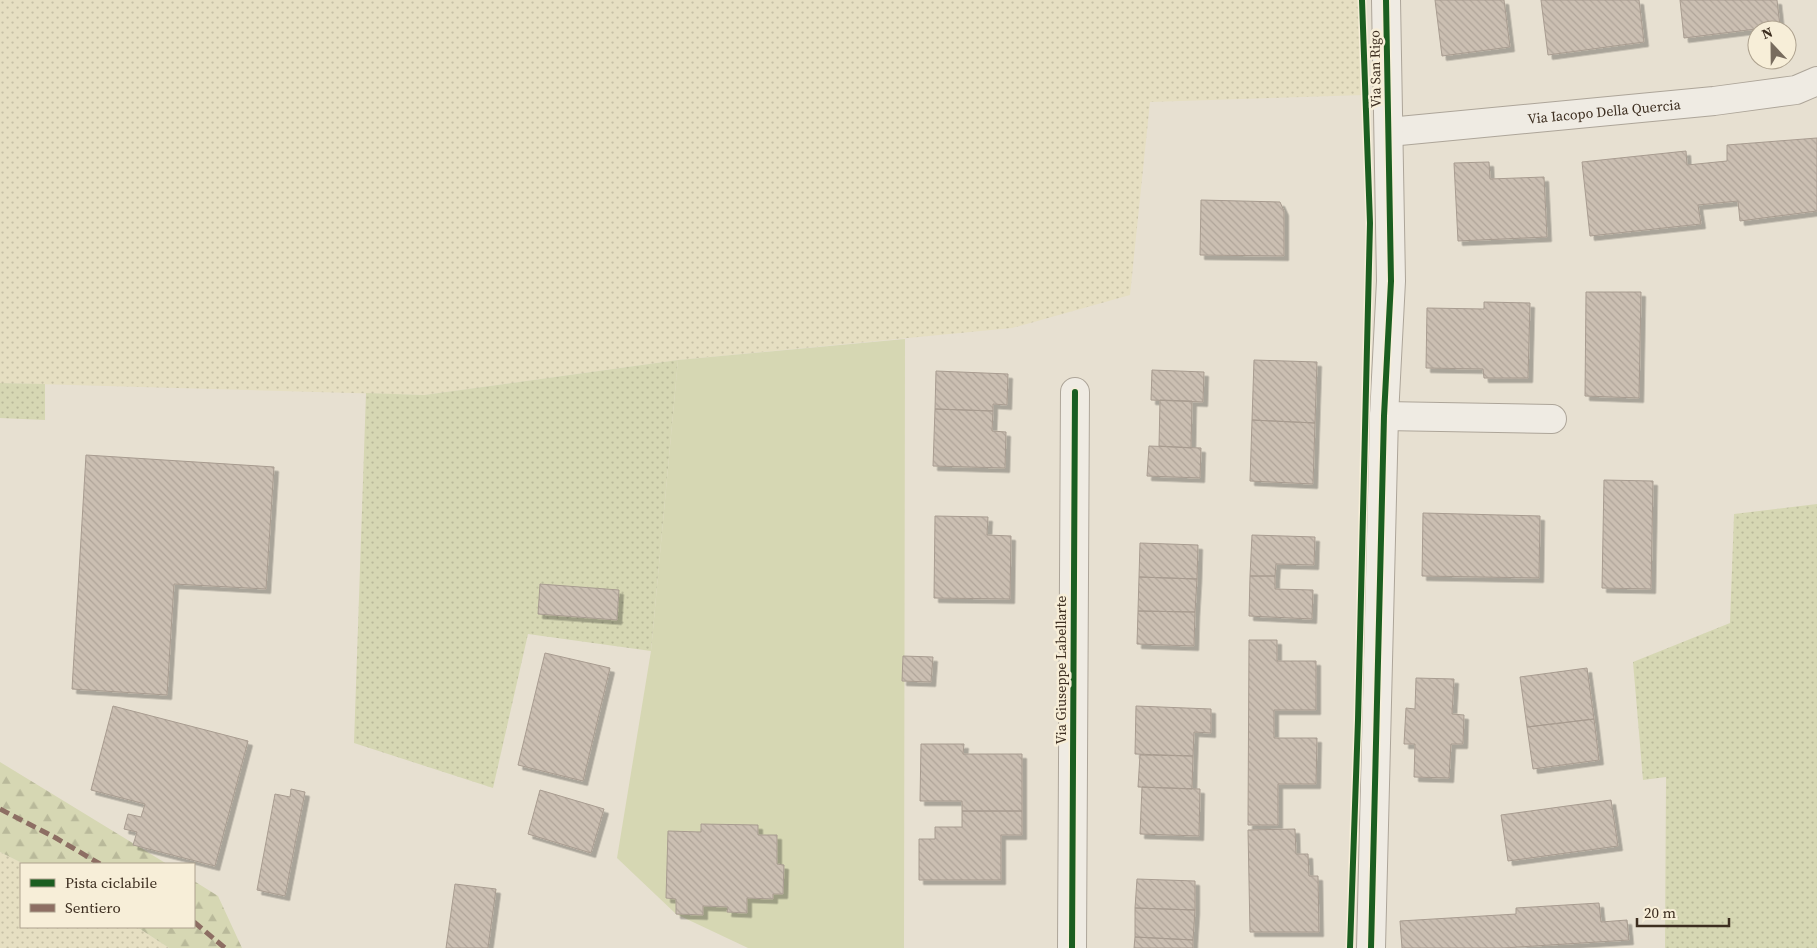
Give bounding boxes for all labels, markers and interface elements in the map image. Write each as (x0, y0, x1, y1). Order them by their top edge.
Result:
north arrow (1747, 20, 1797, 70)
text: N (1759, 22, 1776, 44)
street label: Via San Rigo (1364, 30, 1386, 108)
street label: Via Iacopo Della Quercia (1527, 94, 1682, 129)
street label: Via Giuseppe Labellarte (1051, 596, 1071, 744)
legend (20, 863, 195, 928)
text: Pista ciclabile (65, 872, 157, 893)
scale bar (1637, 896, 1730, 928)
text: Sentiero (65, 897, 121, 918)
text: 20 m (1644, 902, 1676, 923)

